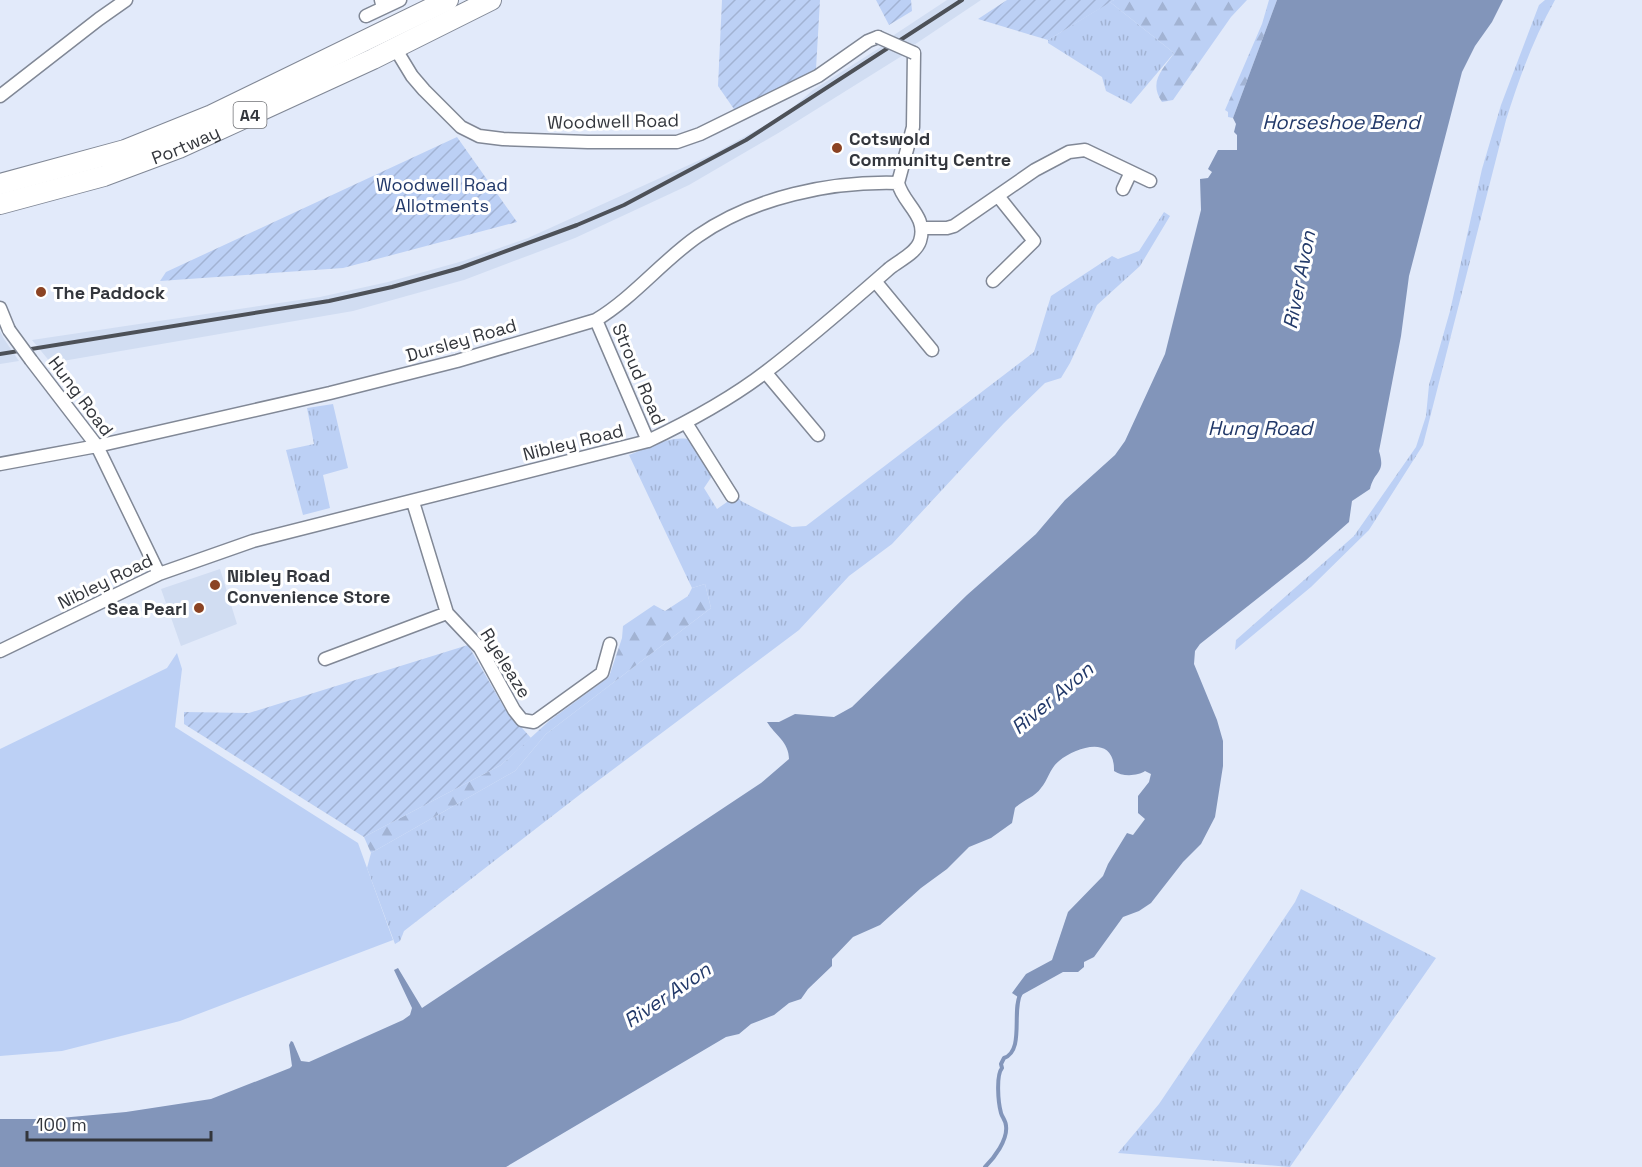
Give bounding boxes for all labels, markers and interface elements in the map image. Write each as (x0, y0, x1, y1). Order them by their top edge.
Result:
road number: A4 (234, 102, 266, 128)
street label: Woodwell Road (547, 108, 679, 134)
water label: Horseshoe Bend (1262, 109, 1422, 135)
street label: Portway (148, 119, 223, 169)
place label: Cotswold Community Centre (849, 127, 1011, 171)
marker: Cotswold Community Centre (830, 141, 844, 155)
park label: Woodwell Road Allotments (376, 173, 508, 217)
water label: River Avon (1277, 228, 1321, 331)
place label: The Paddock (53, 281, 165, 304)
marker: The Paddock (34, 285, 48, 299)
street label: Dursley Road (403, 313, 519, 367)
street label: Stroud Road (607, 320, 671, 428)
street label: Hung Road (43, 351, 119, 441)
water label: Hung Road (1208, 415, 1314, 441)
street label: Nibley Road (520, 418, 626, 466)
street label: Nibley Road (54, 548, 156, 614)
place label: Nibley Road Convenience Store (227, 564, 390, 608)
marker: Nibley Road Convenience Store (208, 578, 222, 592)
place label: Sea Pearl (107, 597, 187, 620)
marker: Sea Pearl (192, 601, 206, 615)
street label: Ryeleaze (476, 624, 536, 702)
water label: River Avon (1006, 656, 1099, 740)
water label: River Avon (619, 956, 716, 1034)
scale bar (27, 1104, 212, 1142)
text: 100 m (36, 1113, 87, 1136)

